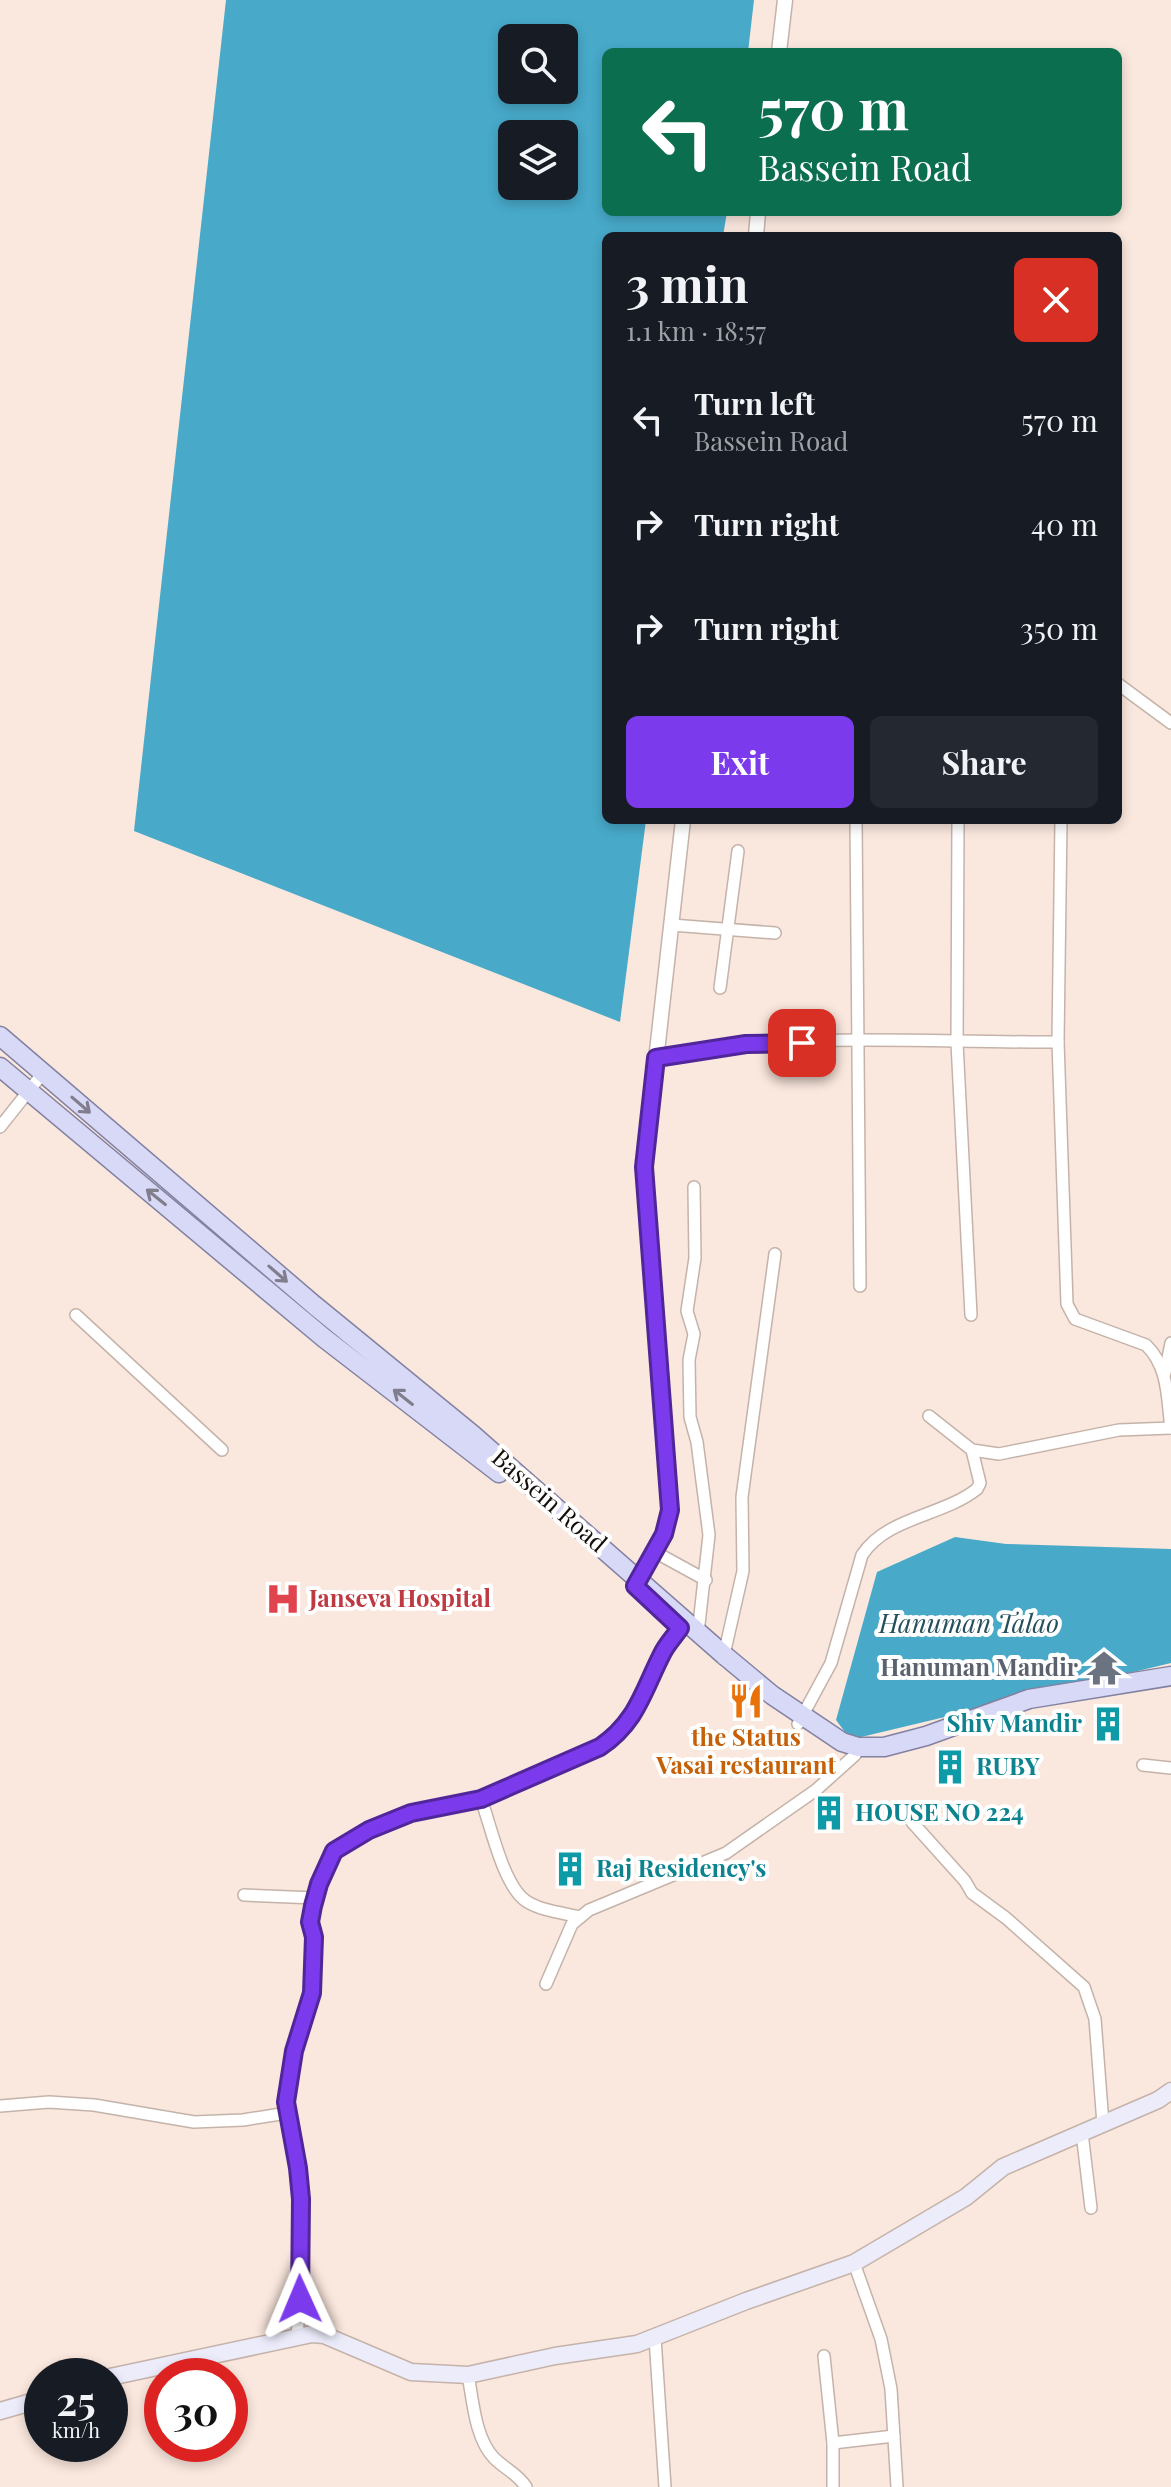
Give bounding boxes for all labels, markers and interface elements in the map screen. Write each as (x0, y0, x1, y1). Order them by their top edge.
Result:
map controls (498, 24, 578, 200)
button: search (498, 24, 578, 104)
text: 570 m (758, 70, 909, 145)
icon: left (626, 80, 730, 184)
button: layers (498, 120, 578, 200)
text: Bassein Road (758, 142, 972, 190)
text: 3 min (626, 251, 748, 315)
button: close (1014, 258, 1098, 342)
text: 1.1 km · 18:57 (626, 313, 766, 348)
text: Turn left (694, 383, 815, 423)
icon: left (626, 398, 670, 442)
text: 570 m (1021, 400, 1098, 440)
text: Bassein Road (694, 423, 848, 458)
icon: right (626, 502, 670, 546)
text: Turn right (694, 504, 839, 544)
text: 40 m (1031, 504, 1098, 544)
icon: right (626, 606, 670, 650)
text: Turn right (694, 608, 839, 648)
text: 350 m (1020, 608, 1098, 648)
button: Exit (626, 716, 854, 808)
button: Share (870, 716, 1098, 808)
pin (768, 1009, 836, 1077)
icon: arrive (780, 1021, 824, 1065)
one-way arrow (70, 1096, 90, 1114)
one-way arrow (145, 1189, 166, 1207)
one-way arrow (267, 1265, 288, 1283)
one-way arrow (393, 1388, 414, 1406)
street label: Bassein Road (486, 1441, 615, 1558)
hospital icon: Janseva Hospital (264, 1580, 302, 1618)
place label: Janseva Hospital (308, 1581, 491, 1613)
water label: Hanuman Talao (878, 1605, 1059, 1640)
temple icon: Hanuman Mandir (1085, 1649, 1123, 1687)
place label: Hanuman Mandir (880, 1650, 1079, 1682)
restaurant icon: the Status Vasai restaurant (727, 1682, 765, 1720)
building icon: Shiv Mandir (1089, 1705, 1127, 1743)
place label: Shiv Mandir (947, 1706, 1083, 1738)
place label: the Status Vasai restaurant (655, 1720, 836, 1780)
building icon: RUBY (931, 1748, 969, 1786)
place label: RUBY (976, 1749, 1040, 1781)
building icon: HOUSE NO 224 (810, 1794, 848, 1832)
place label: HOUSE NO 224 (855, 1795, 1024, 1827)
building icon: Raj Residency's (551, 1850, 589, 1888)
place label: Raj Residency's (596, 1851, 766, 1883)
position arrow (258, 2257, 342, 2341)
speed limit sign: 30 (144, 2358, 248, 2462)
text: 25 (56, 2373, 96, 2426)
text: km/h (52, 2416, 100, 2443)

